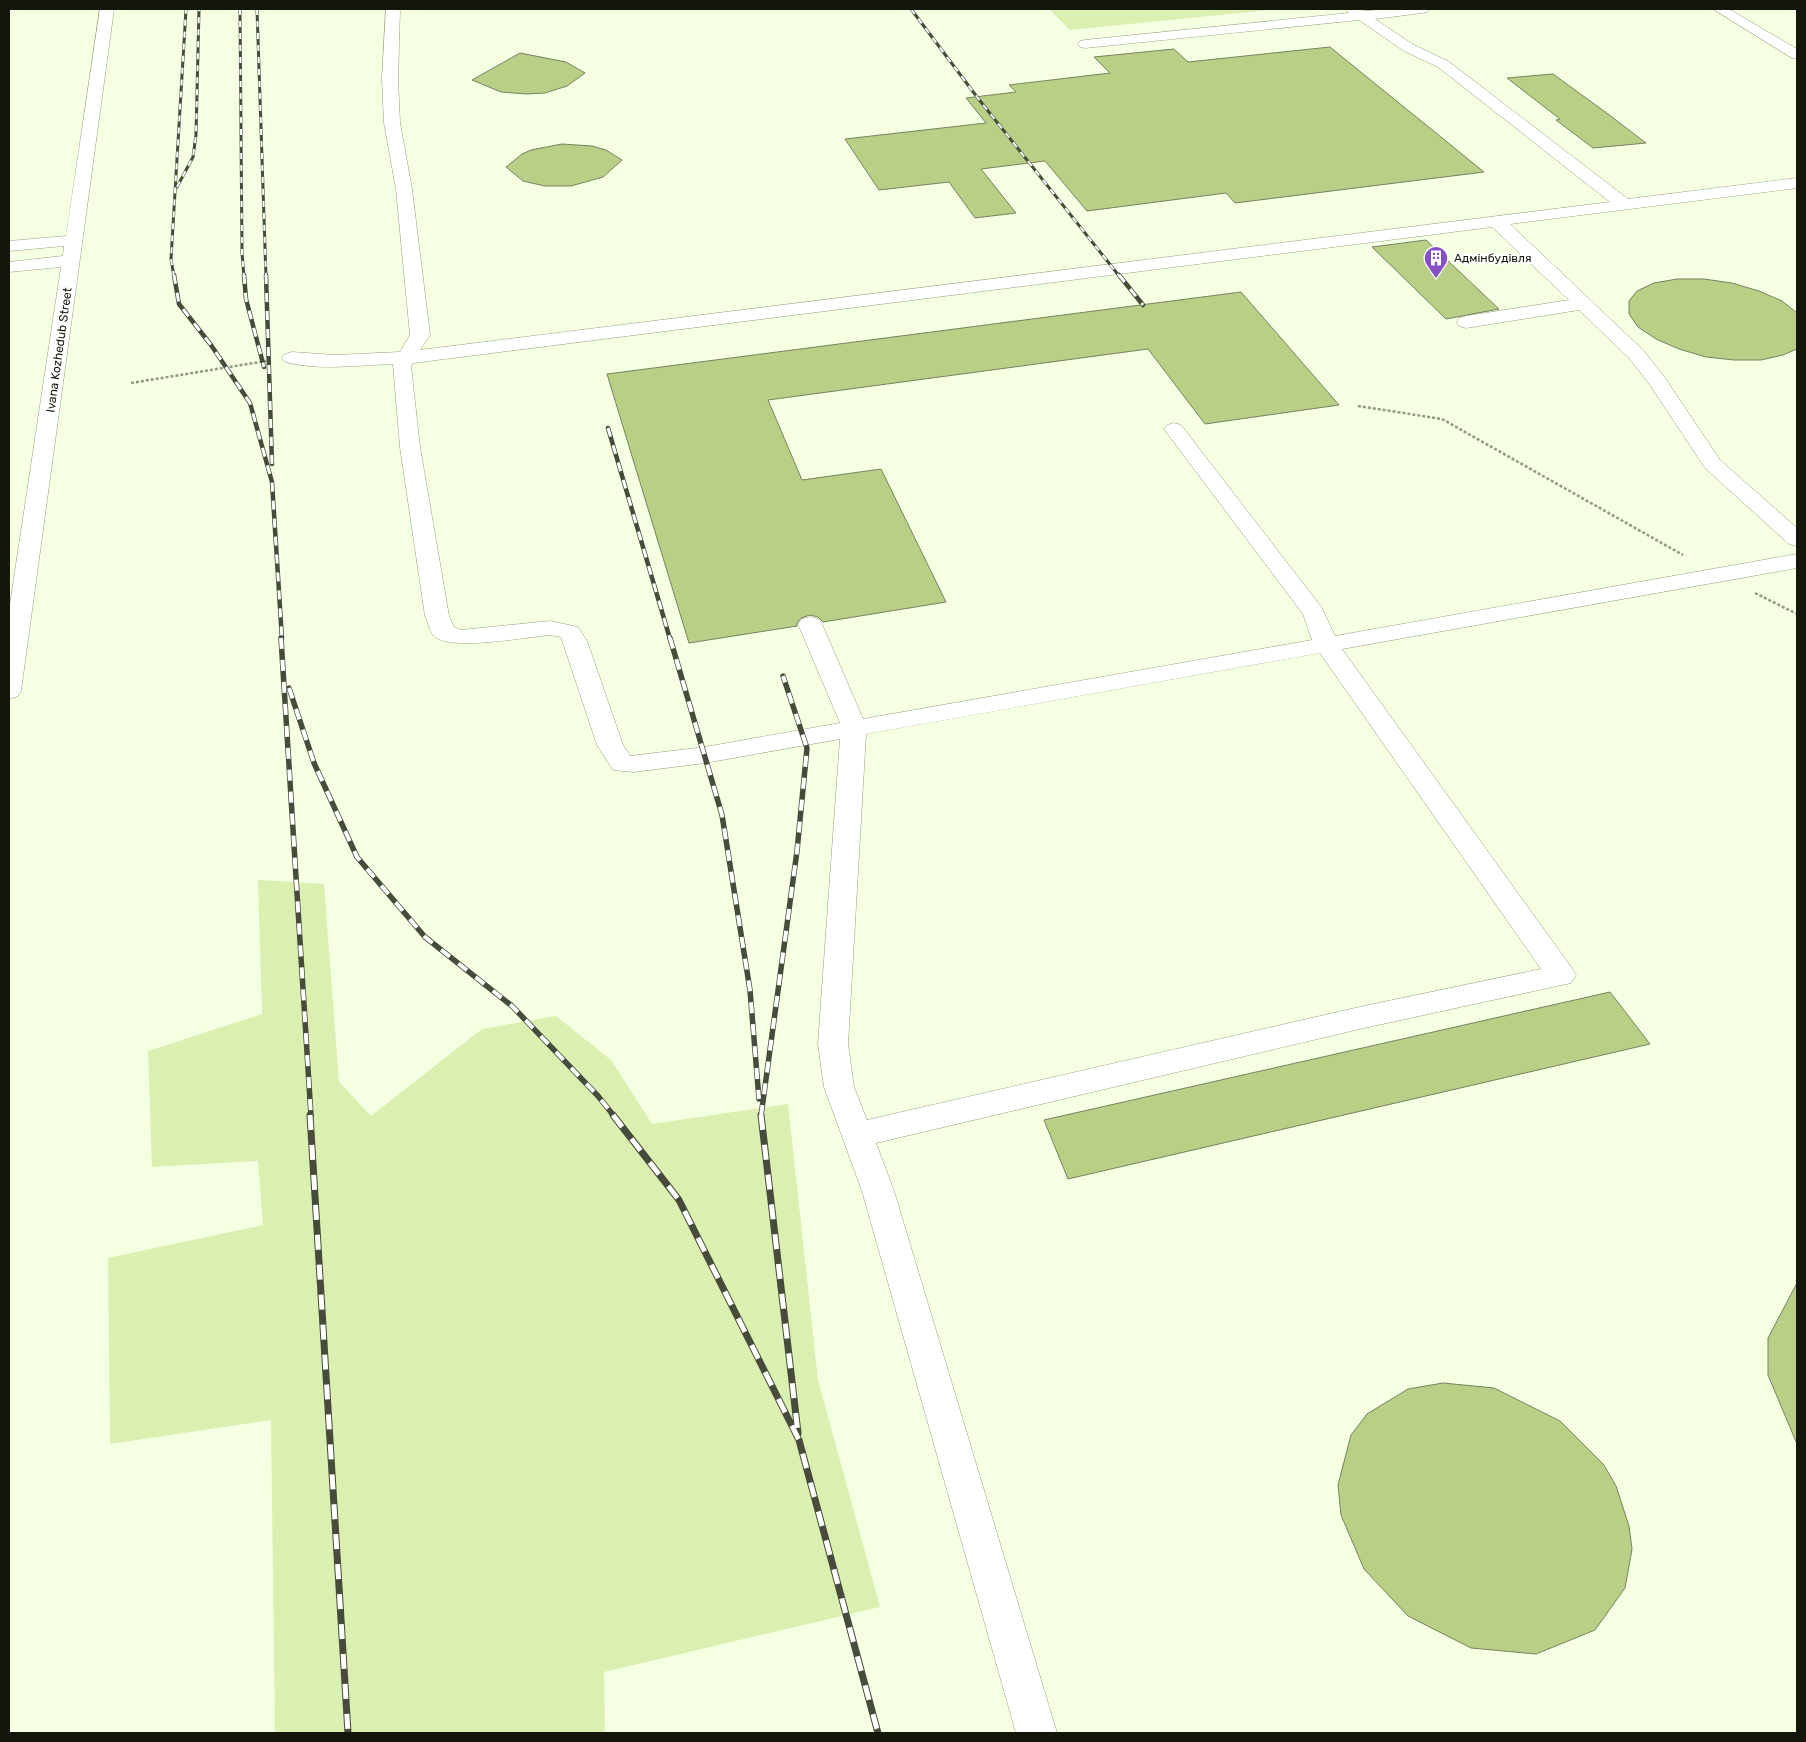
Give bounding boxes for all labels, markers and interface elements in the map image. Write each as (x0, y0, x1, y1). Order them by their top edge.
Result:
building icon: Адмінбудівля (1423, 245, 1449, 279)
place label: Адмінбудівля (1454, 251, 1532, 265)
street label: Ivana Kozhedub Street (43, 286, 75, 413)

